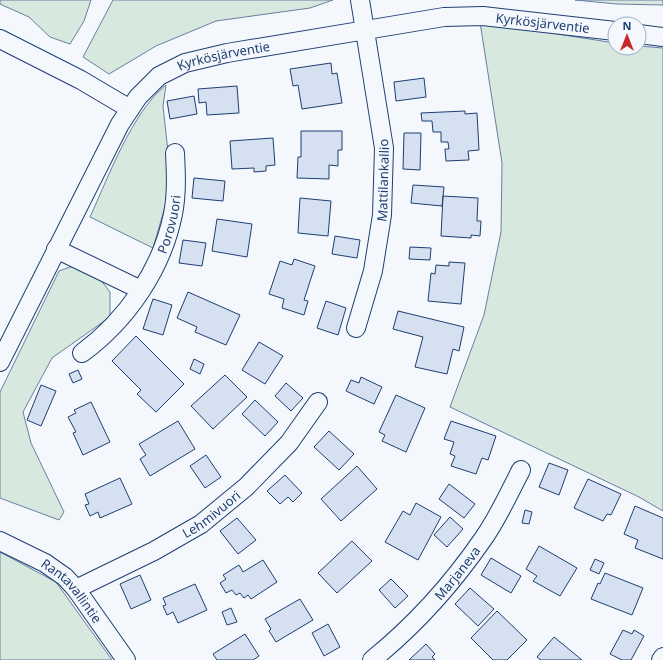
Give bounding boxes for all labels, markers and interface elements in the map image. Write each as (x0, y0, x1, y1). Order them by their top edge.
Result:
street label: Kyrkösjärventie (495, 9, 591, 37)
north arrow (607, 16, 647, 56)
text: N (623, 18, 631, 33)
street label: Kyrkösjärventie (174, 37, 271, 75)
street label: Mattilankallio (372, 137, 393, 223)
street label: Porovuori (153, 194, 184, 256)
street label: Lehmivuori (179, 486, 244, 542)
street label: Marjaneva (430, 542, 484, 604)
street label: Rantavallintie (38, 554, 106, 627)

